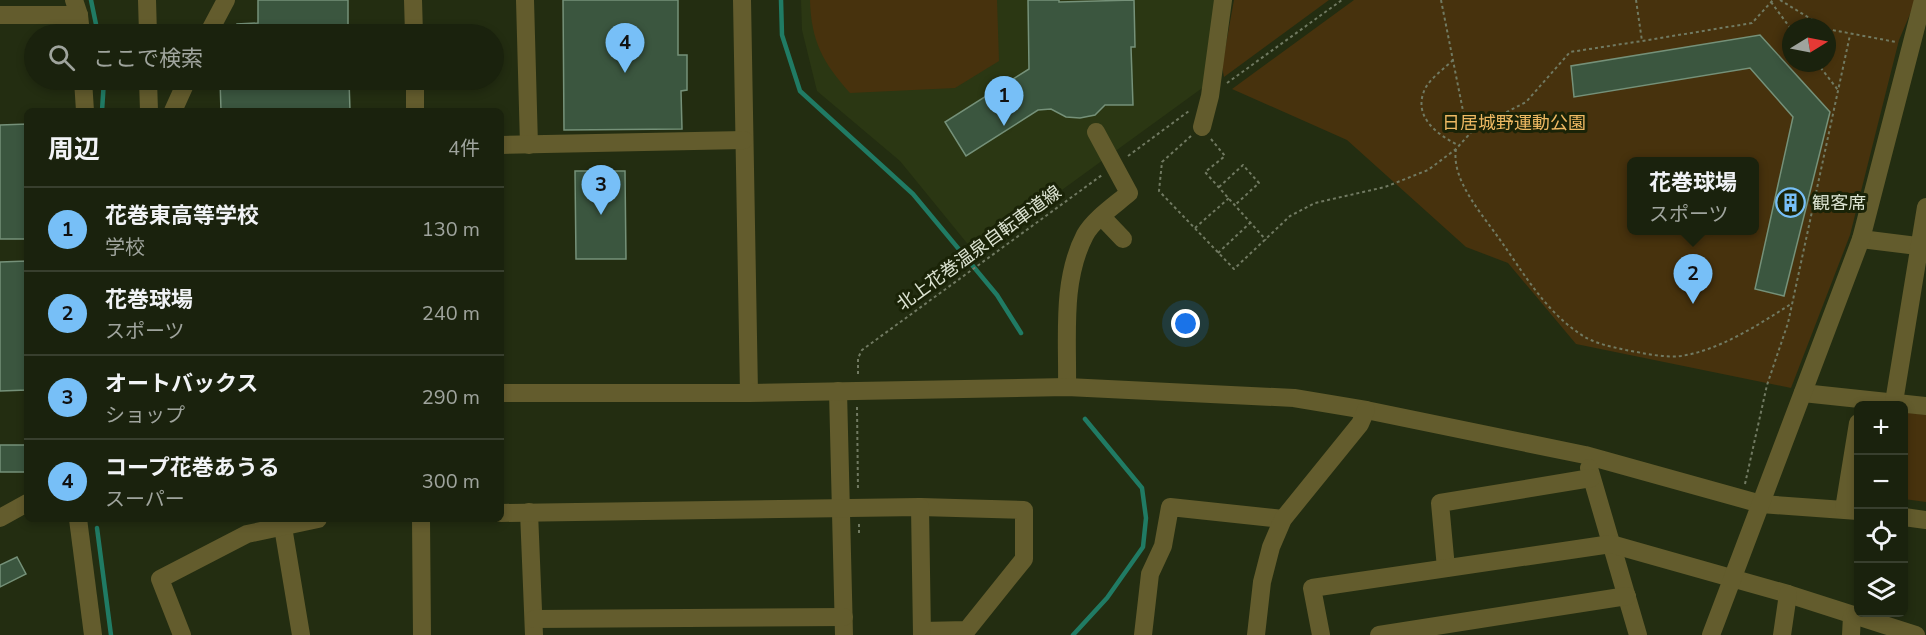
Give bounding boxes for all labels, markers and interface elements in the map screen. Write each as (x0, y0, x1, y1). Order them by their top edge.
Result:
north arrow (1782, 18, 1836, 72)
pin: 4 (606, 23, 644, 73)
search box (24, 24, 504, 90)
icon: search (45, 41, 78, 74)
text: ここで検索 (93, 44, 203, 74)
pin: 1 (984, 76, 1024, 126)
park label: 日居城野運動公園 (1442, 111, 1586, 135)
text: 周辺 (48, 132, 100, 167)
text: 4件 (448, 135, 480, 162)
popup (1627, 157, 1759, 235)
pin: 3 (582, 166, 620, 215)
text: 花巻球場 (1649, 168, 1737, 198)
street label: 北上花巻温泉自転車道線 (892, 180, 1066, 316)
building icon: 観客席 (1775, 187, 1807, 219)
place label: 観客席 (1812, 191, 1866, 215)
text: 花巻東高等学校 (105, 201, 259, 231)
text: スポーツ (1649, 201, 1729, 228)
text: 1 (62, 216, 74, 243)
text: 130 m (422, 216, 480, 243)
text: 学校 (105, 234, 145, 261)
pin: 2 (1674, 254, 1712, 304)
text: 花巻球場 (105, 285, 193, 315)
text: 2 (62, 300, 74, 327)
text: 240 m (422, 300, 480, 327)
your location (1171, 309, 1200, 338)
text: スポーツ (105, 318, 185, 345)
text: オートバックス (105, 369, 258, 399)
text: 3 (62, 384, 74, 411)
text: 290 m (422, 384, 480, 411)
map controls (1854, 401, 1908, 617)
button: + (1854, 401, 1908, 455)
text: ショップ (105, 402, 185, 429)
text: コープ花巻あうる (105, 453, 280, 483)
button: − (1854, 455, 1908, 509)
text: 4 (62, 468, 74, 495)
text: 300 m (422, 468, 480, 495)
text: スーパー (105, 486, 185, 513)
button: locate (1854, 509, 1908, 563)
button: layers (1854, 563, 1908, 617)

